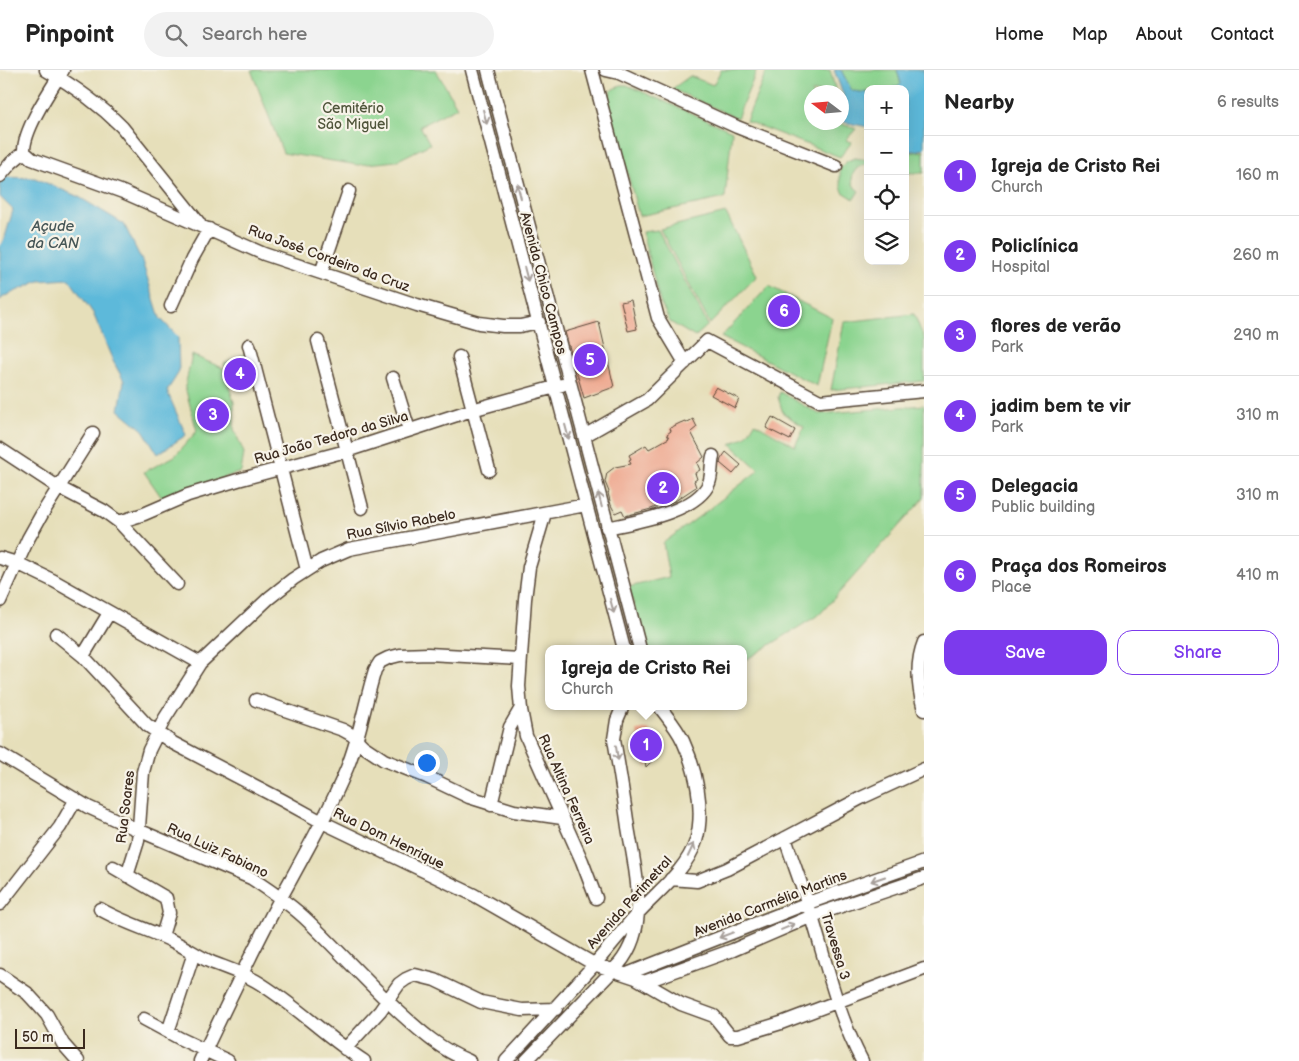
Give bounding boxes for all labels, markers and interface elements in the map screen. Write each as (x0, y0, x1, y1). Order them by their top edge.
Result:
search box (144, 12, 494, 57)
text: Pinpoint (25, 20, 114, 49)
icon: search (162, 21, 190, 49)
text: Search here (202, 23, 307, 46)
text: Home (995, 24, 1044, 45)
text: Map (1072, 24, 1108, 45)
text: About (1136, 24, 1183, 45)
text: Contact (1211, 24, 1274, 45)
north arrow (804, 85, 849, 130)
map controls (864, 85, 909, 265)
button: + (864, 85, 909, 130)
text: Nearby (944, 90, 1014, 115)
text: 6 results (1217, 93, 1279, 112)
park label: Cemitério São Miguel (318, 100, 388, 133)
one-way arrow (480, 109, 490, 125)
button: − (864, 130, 909, 175)
text: Igreja de Cristo Rei (991, 155, 1160, 178)
text: 1 (957, 166, 963, 185)
text: 160 m (1236, 166, 1279, 185)
button: locate (864, 175, 909, 220)
text: Church (991, 178, 1043, 197)
one-way arrow (514, 183, 523, 199)
street label: Avenida Chico Campos (516, 210, 571, 356)
water label: Açude da CAN (27, 217, 80, 253)
button: layers (864, 220, 909, 265)
street label: Rua José Cordeiro da Cruz (246, 221, 412, 296)
text: Policlínica (991, 235, 1079, 258)
text: 2 (955, 246, 965, 265)
text: 260 m (1233, 246, 1279, 265)
text: Hospital (991, 258, 1050, 277)
one-way arrow (522, 266, 531, 282)
pin: 6 (768, 292, 800, 330)
text: flores de verão (991, 315, 1121, 338)
text: 3 (955, 326, 965, 345)
text: 290 m (1233, 326, 1279, 345)
text: Park (991, 338, 1023, 357)
pin: 5 (574, 341, 606, 379)
pin: 4 (224, 355, 256, 393)
text: jadim bem te vir (991, 395, 1131, 418)
pin: 3 (197, 396, 229, 434)
text: 4 (955, 406, 965, 425)
text: 310 m (1236, 406, 1279, 425)
street label: Rua João Tedoro da Silva (252, 407, 410, 468)
text: Park (991, 418, 1023, 437)
one-way arrow (563, 423, 572, 439)
pin: 2 (647, 469, 679, 507)
text: Delegacia (991, 475, 1078, 498)
text: 5 (955, 486, 965, 505)
text: 310 m (1236, 486, 1279, 505)
one-way arrow (595, 493, 604, 509)
text: Public building (991, 498, 1095, 517)
street label: Rua Sílvio Rabelo (345, 506, 457, 543)
text: Praça dos Romeiros (991, 555, 1167, 578)
text: 6 (955, 566, 965, 585)
text: 410 m (1236, 566, 1279, 585)
text: Place (991, 578, 1032, 597)
one-way arrow (608, 597, 618, 613)
button: Save (944, 630, 1107, 675)
button: Share (1117, 630, 1279, 675)
popup (545, 645, 747, 710)
text: Igreja de Cristo Rei (561, 657, 731, 680)
text: Church (561, 680, 613, 699)
pin: 1 (630, 726, 662, 764)
street label: Rua Altina Ferreira (535, 732, 598, 847)
one-way arrow (612, 745, 622, 761)
your location (414, 750, 440, 776)
street label: Rua Soares (113, 769, 138, 845)
street label: Rua Dom Henrique (330, 804, 447, 873)
street label: Rua Luiz Fabiano (164, 820, 271, 881)
one-way arrow (687, 843, 697, 858)
street label: Avenida Perimetral (583, 852, 675, 952)
street label: Avenida Carmélia Martins (691, 866, 849, 941)
one-way arrow (870, 874, 886, 884)
street label: Travessa 3 (817, 910, 854, 982)
one-way arrow (780, 921, 795, 931)
one-way arrow (719, 931, 734, 940)
scale bar (15, 1026, 85, 1049)
text: 50 m (22, 1029, 54, 1046)

